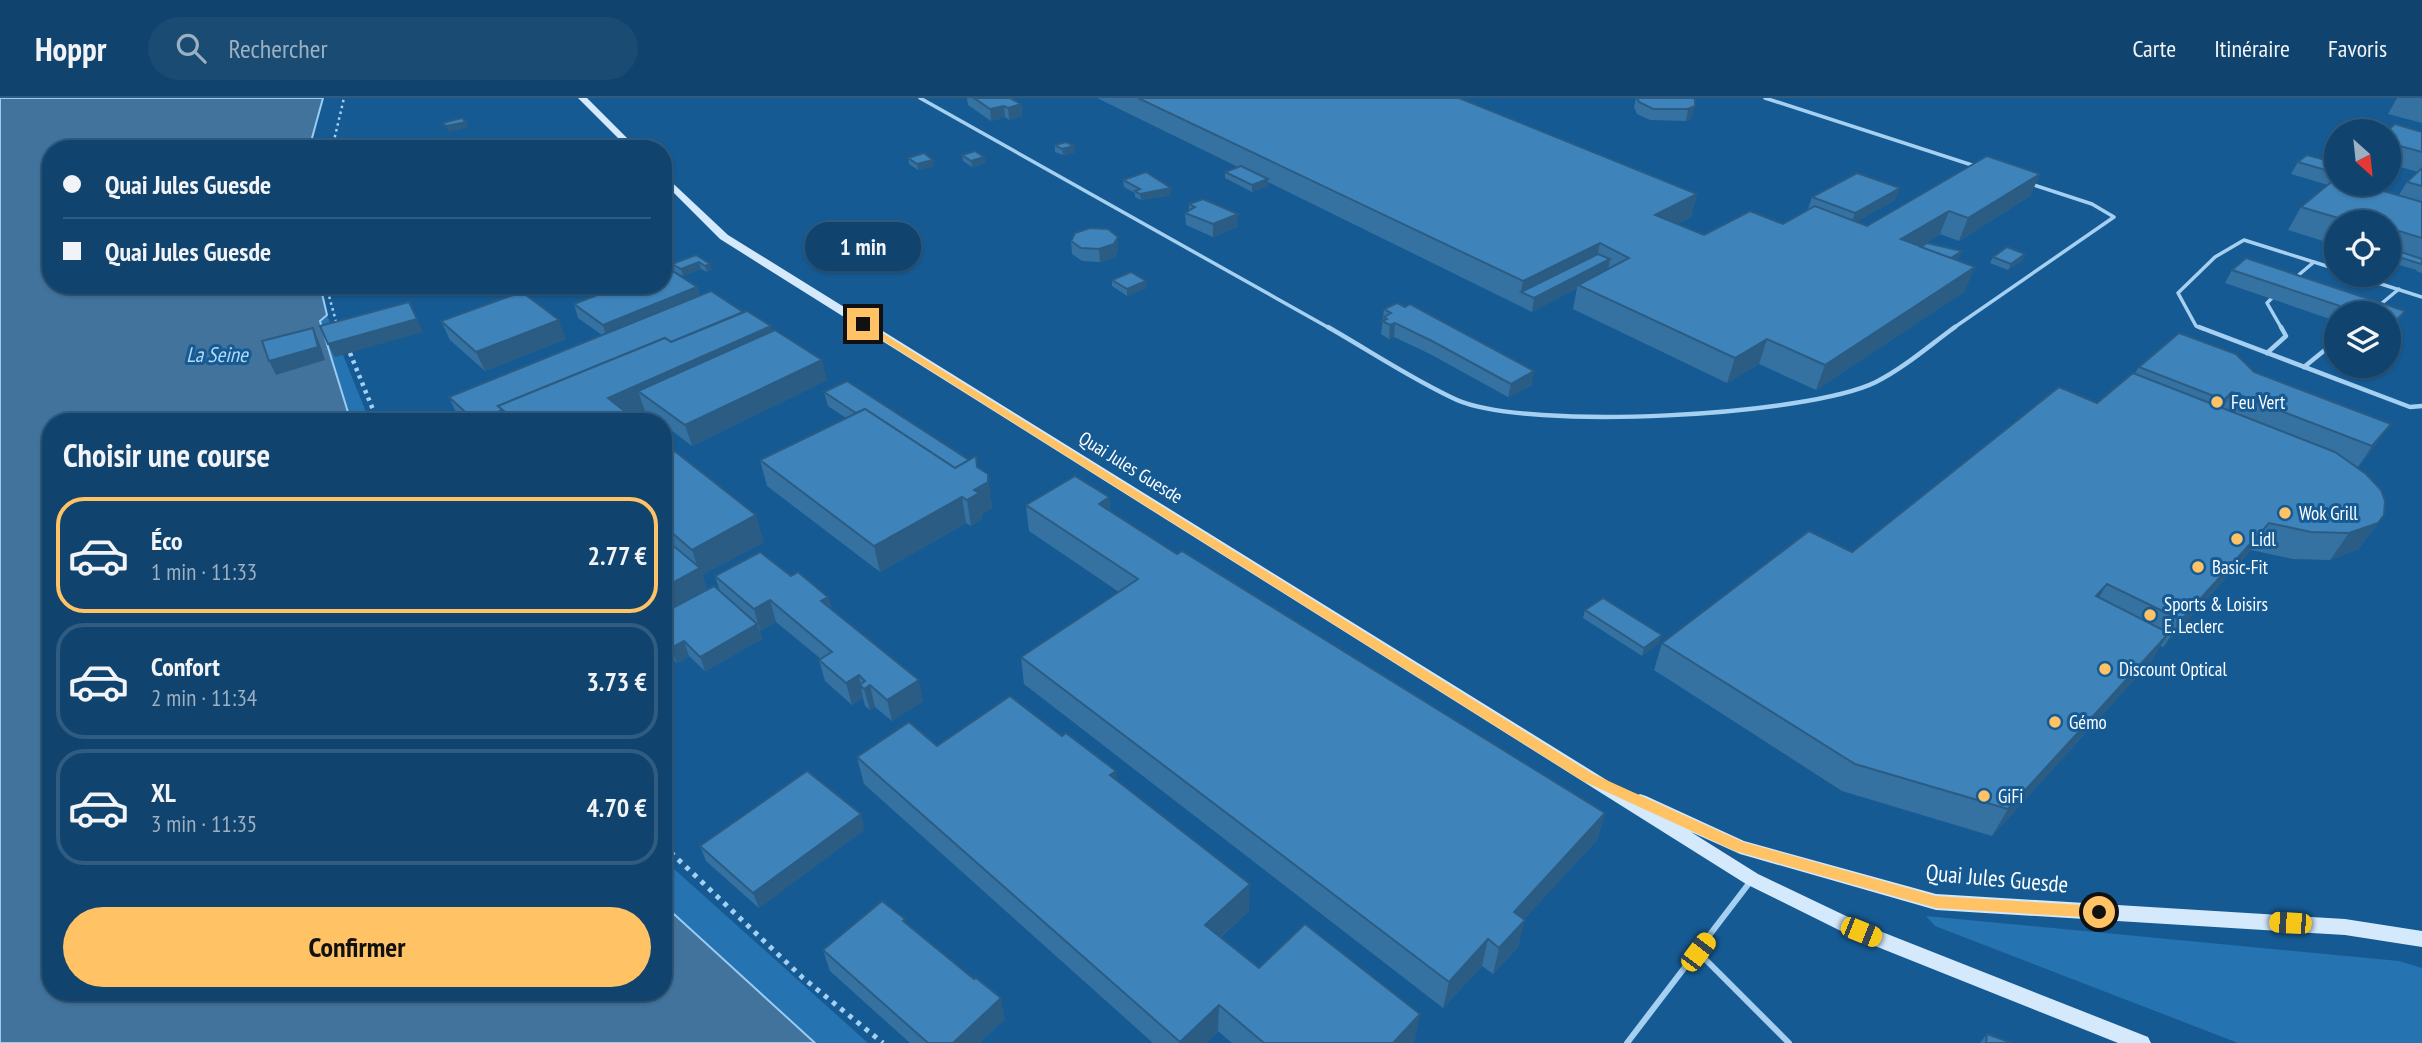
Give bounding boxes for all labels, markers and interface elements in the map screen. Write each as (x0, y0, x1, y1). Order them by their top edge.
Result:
search box (148, 17, 638, 80)
text: Hoppr (35, 27, 106, 70)
icon: search (172, 29, 210, 67)
text: Rechercher (228, 32, 328, 65)
text: Carte (2132, 33, 2176, 64)
text: Itinéraire (2214, 33, 2290, 64)
text: Favoris (2328, 33, 2387, 64)
north arrow (2324, 119, 2401, 196)
map controls (2324, 119, 2401, 378)
text: Quai Jules Guesde (105, 168, 271, 201)
button: locate (2324, 210, 2401, 287)
callout: 1 min (805, 222, 921, 272)
text: 1 min (840, 232, 886, 261)
text: Quai Jules Guesde (105, 235, 271, 268)
button: layers (2324, 301, 2401, 378)
route end (847, 308, 879, 340)
water label: La Seine (186, 341, 249, 368)
place label: Feu Vert (2231, 390, 2286, 414)
marker: Feu Vert (2209, 394, 2225, 410)
street label: Quai Jules Guesde (1075, 426, 1187, 508)
text: Choisir une course (63, 434, 270, 476)
place label: Wok Grill (2299, 501, 2358, 525)
marker: Wok Grill (2277, 505, 2293, 521)
icon: car (67, 524, 130, 587)
text: Éco (151, 524, 183, 557)
place label: Lidl (2251, 527, 2276, 551)
marker: Lidl (2229, 531, 2245, 547)
text: 2.77 € (588, 539, 647, 572)
place label: Basic-Fit (2212, 555, 2269, 579)
text: 1 min · 11:33 (151, 557, 257, 586)
marker: Basic-Fit (2190, 559, 2206, 575)
place label: Sports & Loisirs E. Leclerc (2164, 592, 2268, 638)
marker: Sports & Loisirs E. Leclerc (2142, 607, 2158, 623)
icon: car (67, 650, 130, 713)
text: Confort (151, 650, 220, 683)
place label: Discount Optical (2119, 657, 2227, 681)
marker: Discount Optical (2097, 661, 2113, 677)
text: 3.73 € (586, 665, 647, 698)
text: 2 min · 11:34 (151, 683, 257, 712)
place label: Gémo (2069, 710, 2107, 734)
marker: Gémo (2047, 714, 2063, 730)
icon: car (67, 776, 130, 839)
text: XL (151, 776, 176, 809)
place label: GiFi (1998, 784, 2023, 808)
marker: GiFi (1976, 788, 1992, 804)
text: 4.70 € (586, 791, 647, 824)
text: 3 min · 11:35 (151, 809, 257, 838)
street label: Quai Jules Guesde (1925, 857, 2069, 899)
route start (2083, 896, 2115, 928)
button: Confirmer (63, 907, 651, 987)
car (2269, 911, 2312, 935)
car (1838, 914, 1885, 950)
car (1677, 929, 1720, 975)

